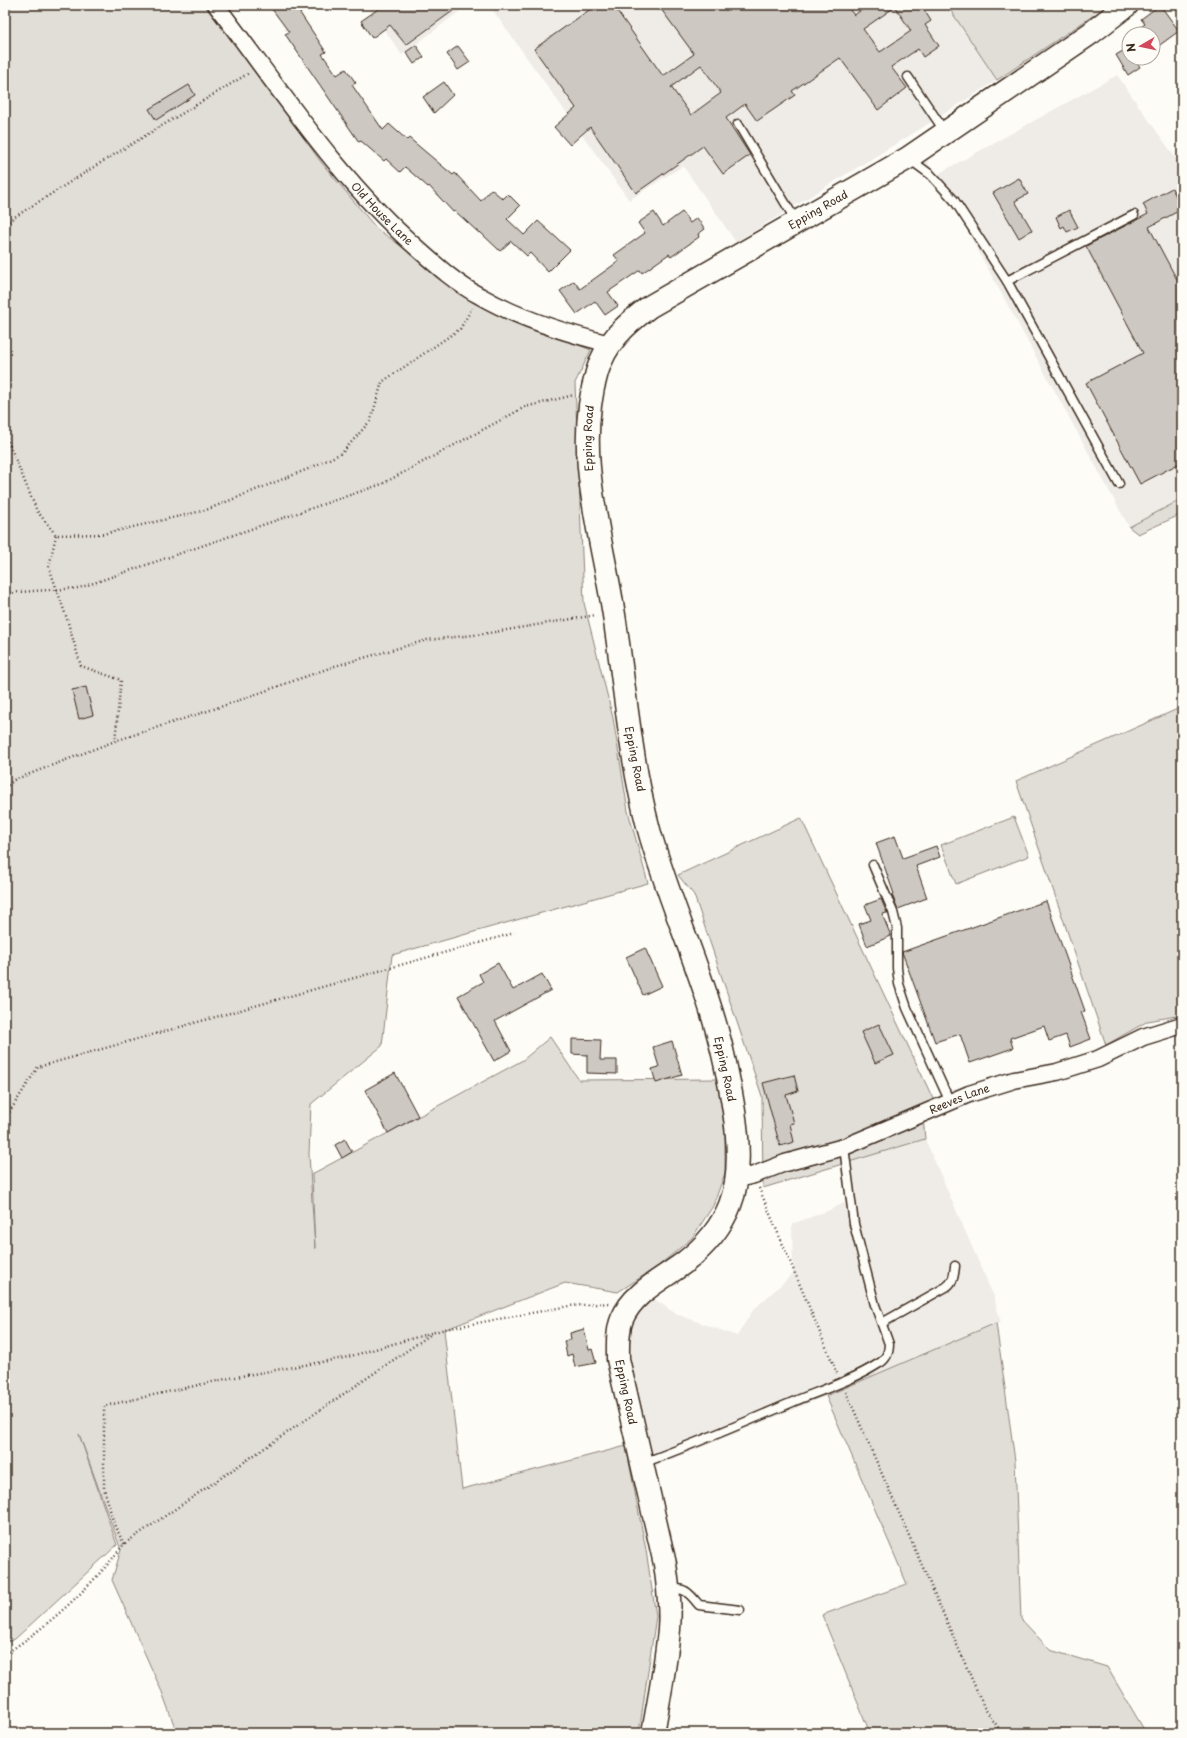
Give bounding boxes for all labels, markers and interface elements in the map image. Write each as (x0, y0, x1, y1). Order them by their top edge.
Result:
north arrow (1121, 26, 1161, 66)
text: N (1122, 42, 1140, 53)
street label: Old House Lane (347, 178, 417, 249)
street label: Epping Road (785, 185, 851, 233)
street label: Epping Road (579, 404, 598, 472)
street label: Epping Road (621, 725, 650, 793)
street label: Epping Road (710, 1035, 741, 1103)
street label: Reeves Lane (926, 1079, 992, 1118)
street label: Epping Road (611, 1358, 642, 1426)

